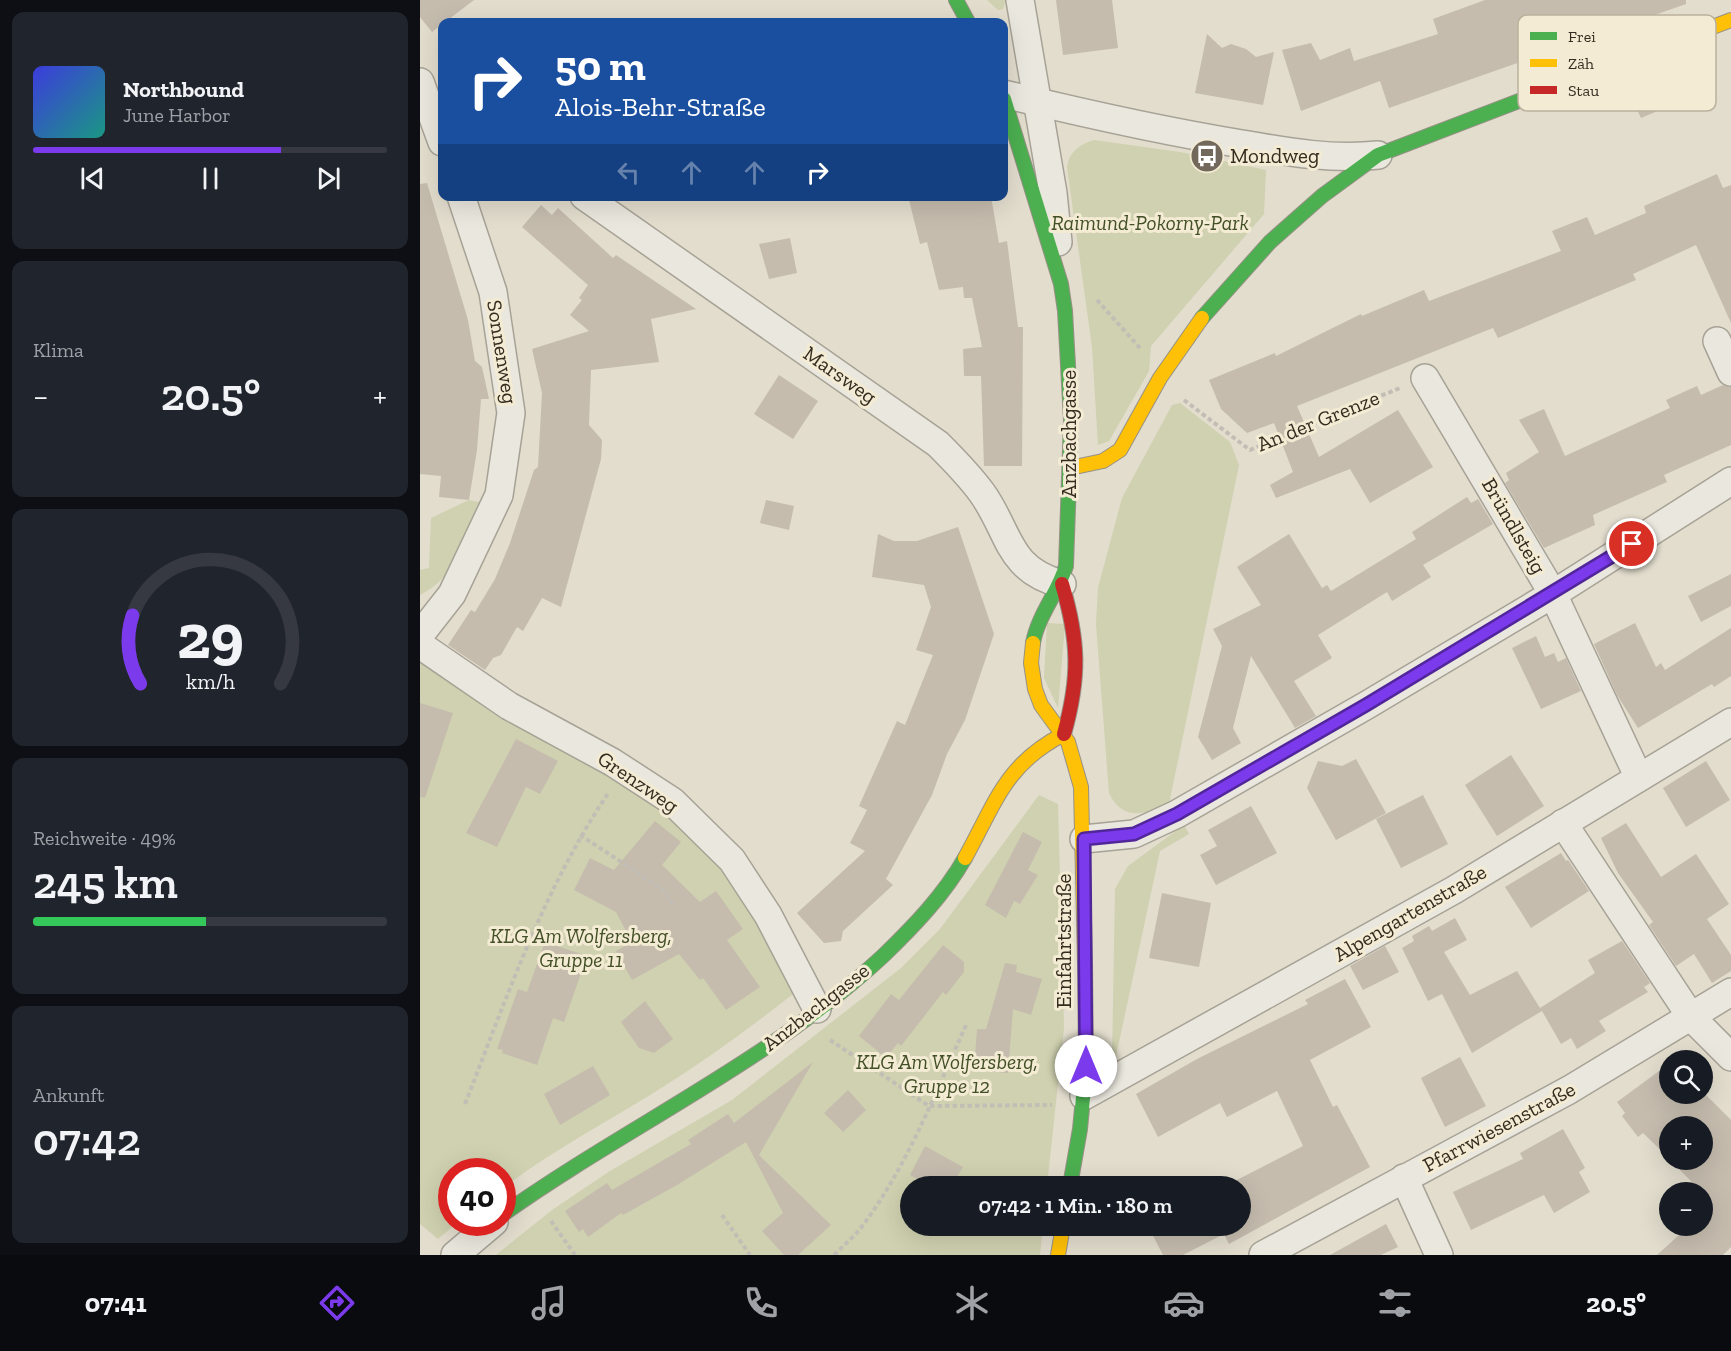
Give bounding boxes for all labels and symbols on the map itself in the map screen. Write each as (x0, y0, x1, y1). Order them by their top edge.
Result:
legend (1518, 15, 1716, 111)
text: Frei (1568, 27, 1596, 46)
text: Zäh (1568, 54, 1594, 73)
text: Stau (1568, 81, 1599, 100)
bus stop icon: Mondweg (1189, 138, 1225, 174)
place label: Mondweg (1230, 143, 1320, 168)
park label: Raimund-Pokorny-Park (1051, 210, 1249, 235)
street label: Sonnenweg (482, 298, 523, 406)
street label: Marsweg (799, 340, 882, 409)
street label: Anzbachgasse (1056, 370, 1081, 498)
street label: An der Grenze (1253, 385, 1383, 456)
street label: Bründlsteig (1477, 473, 1552, 579)
pin (1606, 518, 1657, 569)
street label: Grenzweg (593, 745, 684, 818)
street label: Alpengartenstraße (1329, 859, 1491, 966)
street label: Einfahrtstraße (1051, 873, 1076, 1009)
park label: KLG Am Wolfersberg, Gruppe 11 (490, 923, 672, 972)
street label: Anzbachgasse (758, 957, 874, 1056)
position arrow (1054, 1034, 1118, 1098)
park label: KLG Am Wolfersberg, Gruppe 12 (856, 1049, 1038, 1098)
street label: Pfarrwiesenstraße (1418, 1076, 1579, 1177)
speed limit sign: 40 (438, 1158, 516, 1236)

